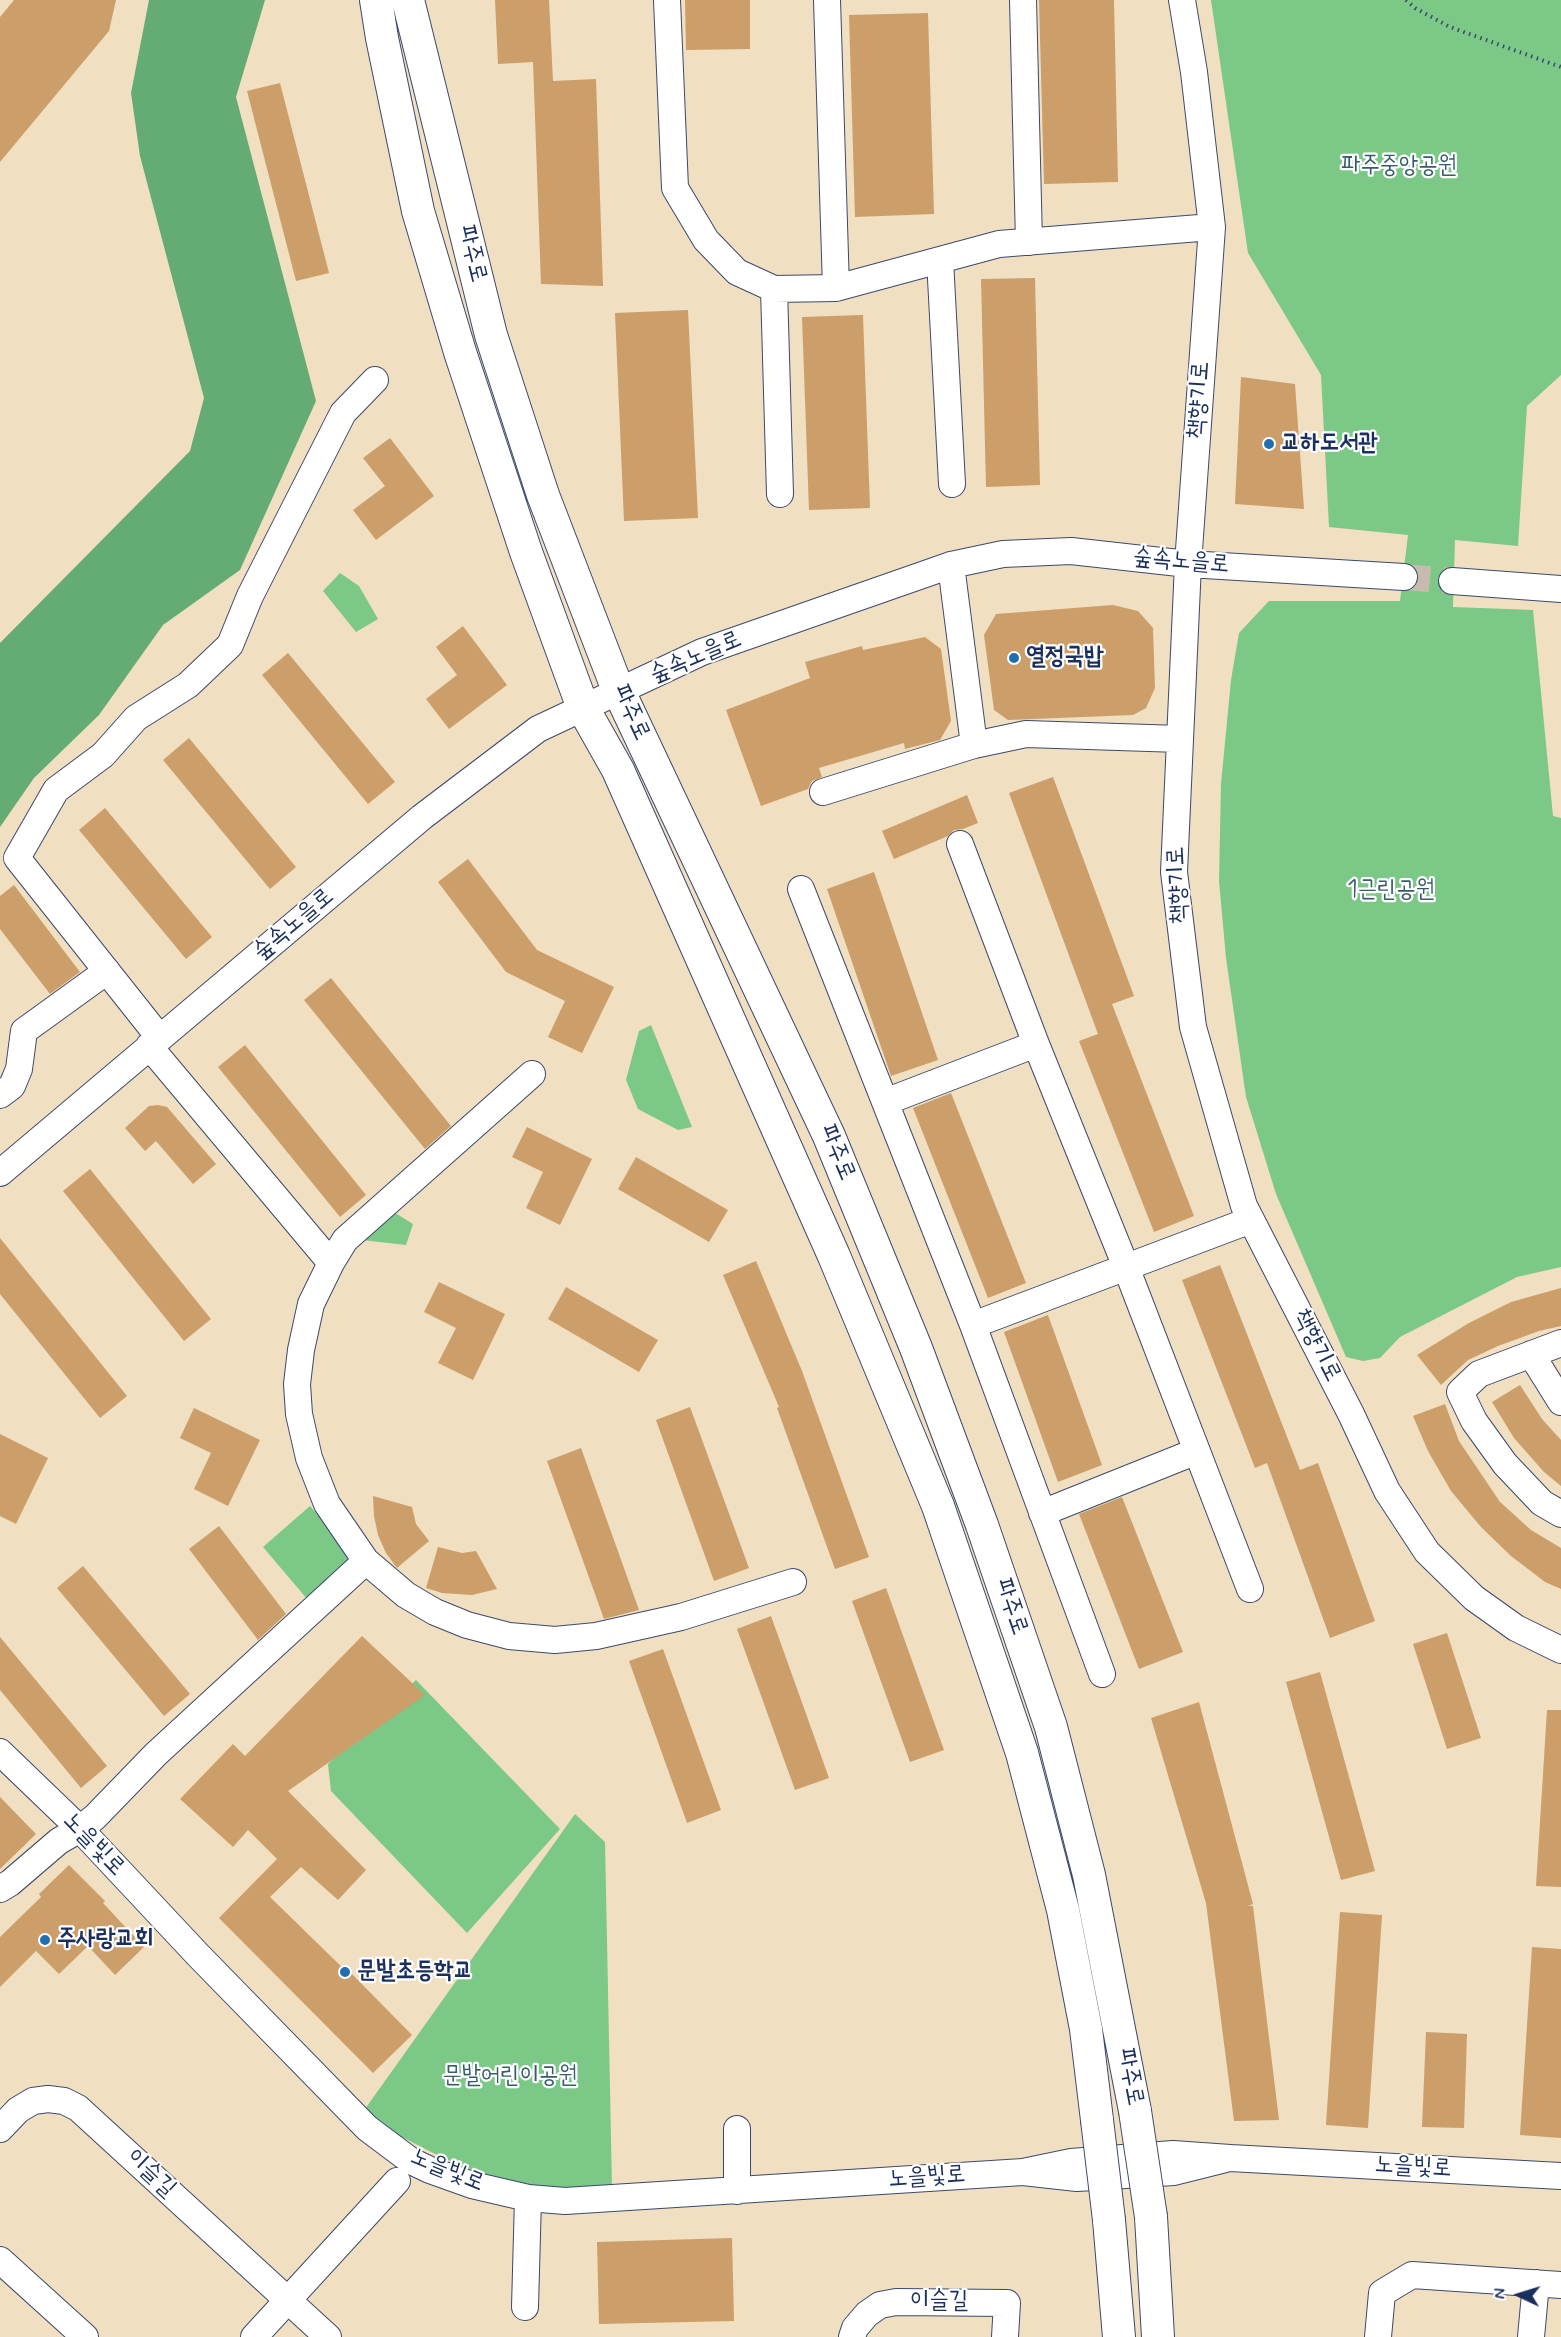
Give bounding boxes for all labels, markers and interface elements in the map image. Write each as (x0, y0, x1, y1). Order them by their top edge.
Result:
park label: 파주중앙공원 (1341, 153, 1457, 181)
street label: 파주로 (450, 222, 492, 286)
street label: 책향기로 (1183, 360, 1217, 440)
place label: 교하도서관 (1281, 430, 1378, 458)
marker: 교하도서관 (1262, 437, 1276, 451)
street label: 숲속노을로 (1132, 543, 1230, 581)
street label: 숲속노을로 (646, 626, 746, 690)
place label: 열정국밥 (1026, 644, 1103, 672)
marker: 열정국밥 (1007, 651, 1021, 665)
street label: 파주로 (605, 681, 655, 745)
street label: 책향기로 (1163, 846, 1195, 924)
park label: 1근린공원 (1347, 877, 1435, 905)
street label: 숲속노을로 (248, 883, 340, 967)
street label: 파주로 (811, 1121, 861, 1185)
street label: 책향기로 (1286, 1305, 1346, 1387)
street label: 파주로 (987, 1575, 1033, 1639)
street label: 노을빛로 (56, 1807, 130, 1883)
place label: 주사랑교회 (57, 1926, 154, 1954)
marker: 주사랑교회 (38, 1933, 52, 1947)
place label: 문발초등학교 (357, 1958, 473, 1986)
marker: 문발초등학교 (338, 1965, 352, 1979)
street label: 파주로 (1109, 2046, 1149, 2108)
park label: 문발어린이공원 (442, 2063, 578, 2091)
street label: 노을빛로 (406, 2143, 488, 2199)
street label: 이슬길 (119, 2144, 181, 2204)
street label: 노을빛로 (1374, 2152, 1452, 2184)
street label: 노을빛로 (887, 2161, 967, 2195)
north arrow (1489, 2265, 1549, 2325)
street label: 이슬길 (910, 2288, 968, 2316)
text: N (1490, 2288, 1511, 2300)

